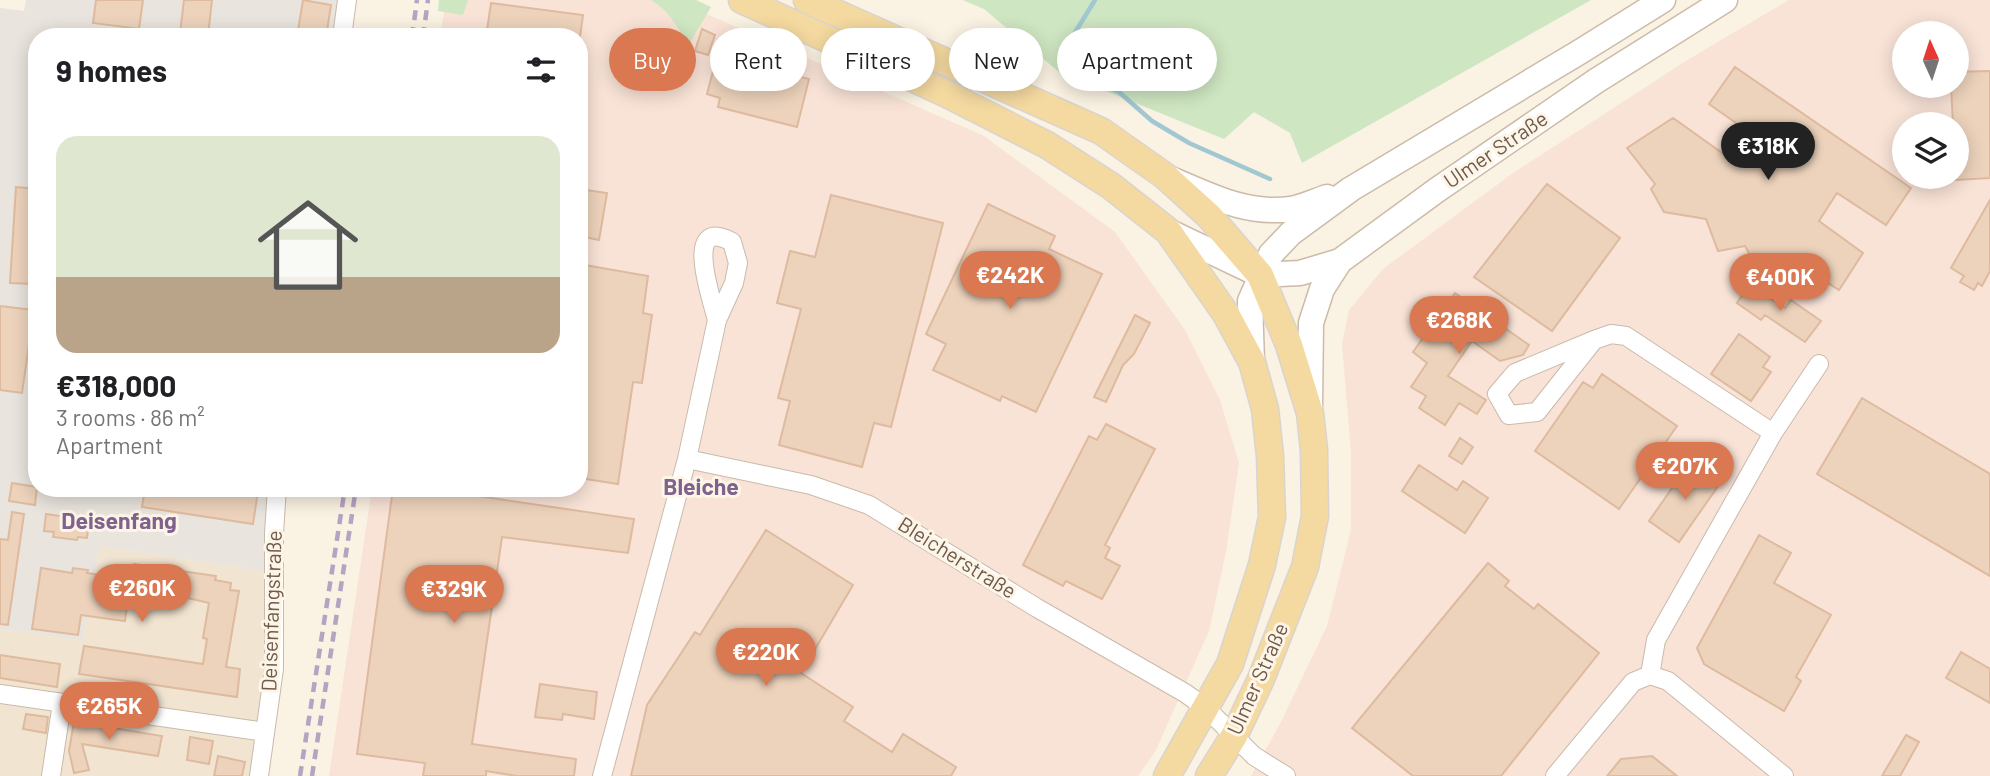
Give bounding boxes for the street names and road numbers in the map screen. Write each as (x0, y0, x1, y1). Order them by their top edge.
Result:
street label: Ulmer Straße (1439, 105, 1552, 193)
street label: Bleicherstraße (894, 511, 1021, 603)
street label: Deisenfangstraße (255, 530, 286, 692)
street label: Ulmer Straße (1221, 619, 1292, 738)

